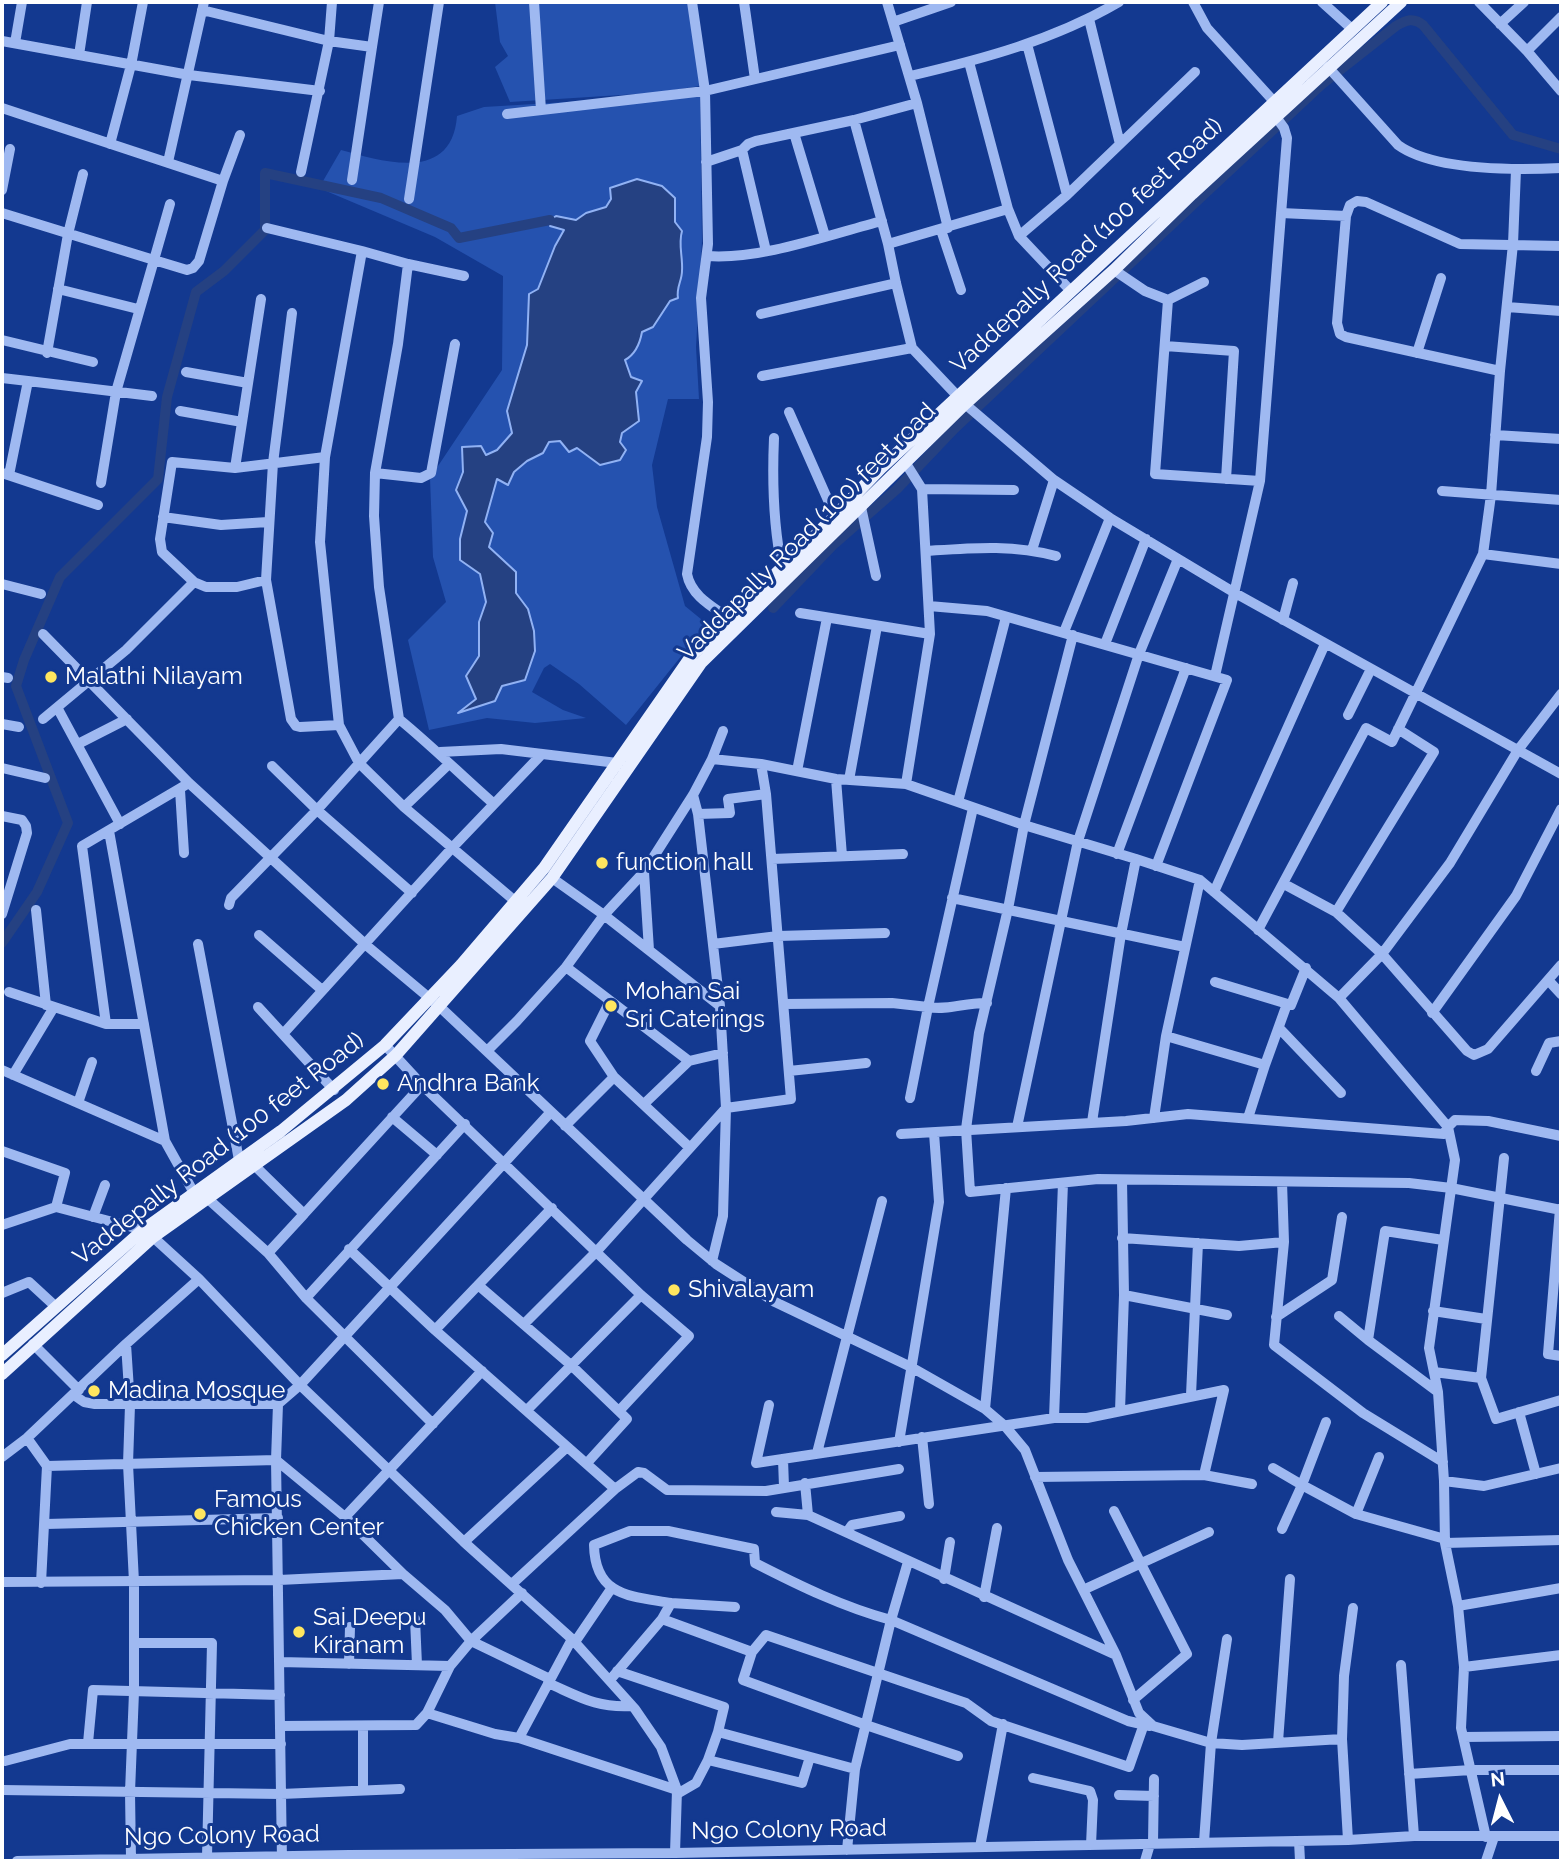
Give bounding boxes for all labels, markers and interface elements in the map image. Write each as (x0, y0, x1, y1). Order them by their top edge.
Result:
street label: Vaddepally Road (100 feet Road) (945, 112, 1229, 380)
street label: Vaddapally Road (100) feet road (672, 397, 942, 667)
place label: Malathi Nilayam (65, 663, 243, 691)
marker: Malathi Nilayam (43, 669, 59, 685)
place label: function hall (616, 849, 753, 877)
marker: function hall (594, 855, 610, 871)
place label: Mohan Sai Sri Caterings (625, 978, 765, 1034)
marker: Mohan Sai Sri Caterings (603, 998, 619, 1014)
street label: Vaddepally Road (100 feet Road) (68, 1026, 370, 1272)
place label: Andhra Bank (397, 1070, 539, 1098)
marker: Andhra Bank (375, 1076, 391, 1092)
place label: Shivalayam (688, 1276, 814, 1304)
marker: Shivalayam (666, 1282, 682, 1298)
place label: Madina Mosque (108, 1377, 285, 1405)
marker: Madina Mosque (86, 1383, 102, 1399)
place label: Famous Chicken Center (214, 1486, 384, 1542)
marker: Famous Chicken Center (192, 1506, 208, 1522)
place label: Sai Deepu Kiranam (313, 1604, 426, 1660)
marker: Sai Deepu Kiranam (291, 1624, 307, 1640)
north arrow (1465, 1765, 1535, 1835)
text: N (1489, 1767, 1506, 1791)
street label: Ngo Colony Road (691, 1814, 887, 1846)
street label: Ngo Colony Road (124, 1820, 320, 1852)

